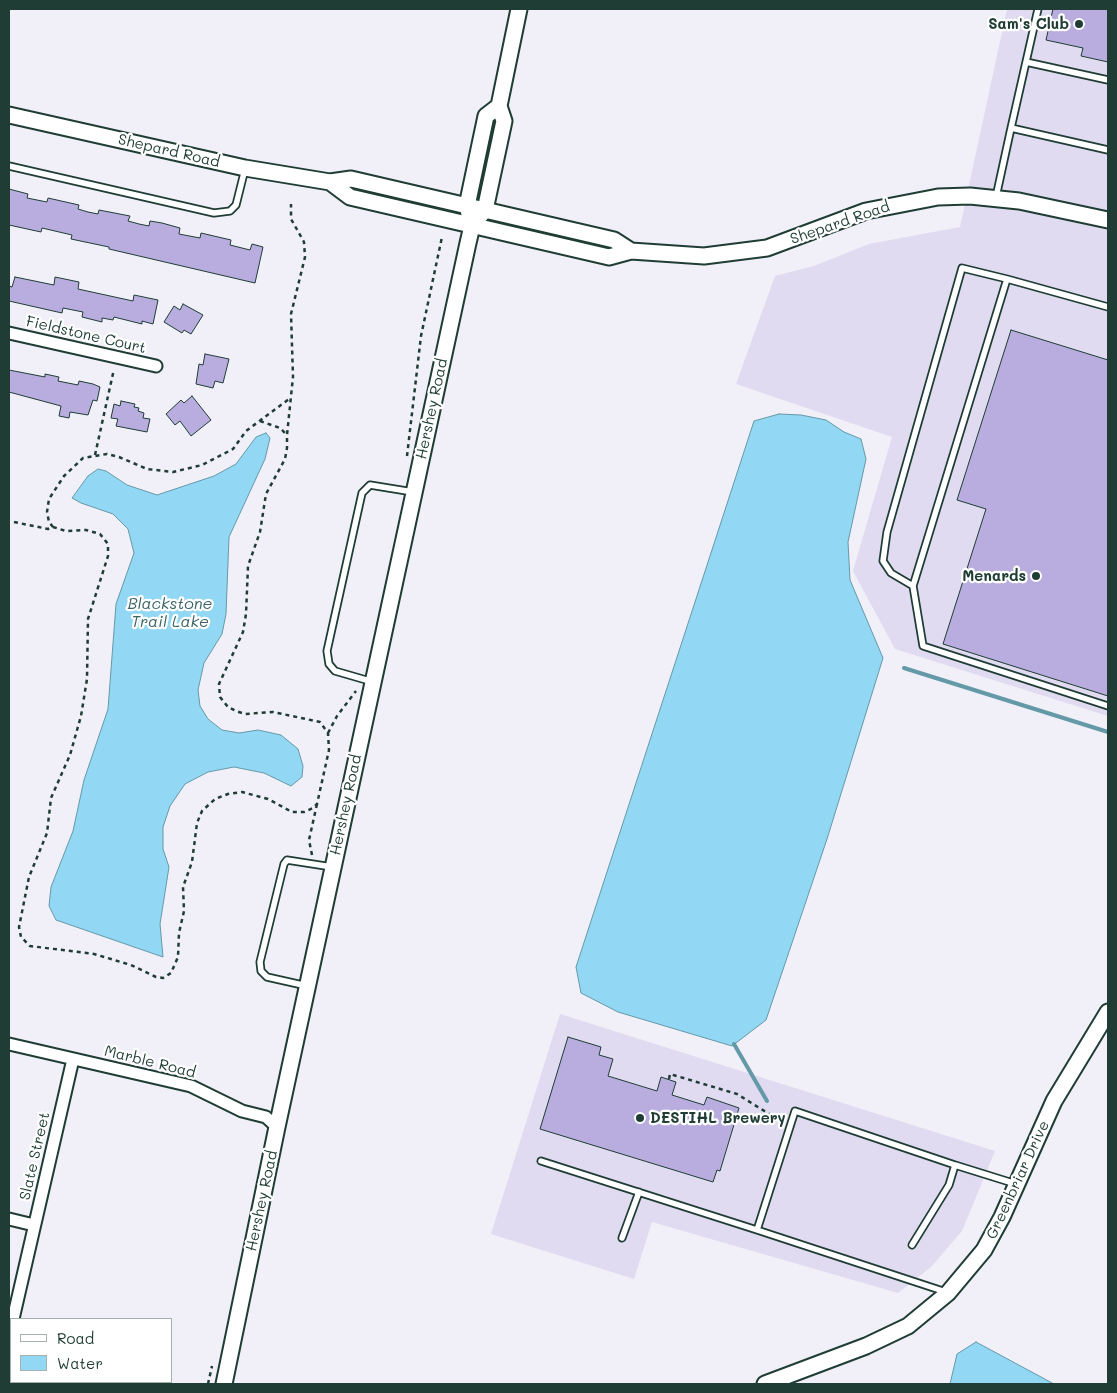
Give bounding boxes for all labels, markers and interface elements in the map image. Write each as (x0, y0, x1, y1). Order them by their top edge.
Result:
place label: Sam's Club (988, 15, 1069, 33)
marker: Sam's Club (1073, 18, 1085, 30)
street label: Shepard Road (116, 131, 222, 171)
street label: Shepard Road (788, 198, 892, 248)
street label: Fieldstone Court (24, 312, 148, 358)
street label: Hershey Road (413, 357, 451, 461)
place label: Menards (962, 567, 1026, 585)
marker: Menards (1030, 570, 1042, 582)
water label: Blackstone Trail Lake (128, 594, 212, 632)
street label: Hershey Road (327, 753, 365, 857)
street label: Marble Road (102, 1042, 198, 1082)
place label: DESTIHL Brewery (650, 1109, 786, 1127)
street label: Slate Street (16, 1110, 54, 1202)
marker: DESTIHL Brewery (634, 1112, 646, 1124)
street label: Greenbriar Drive (983, 1118, 1053, 1242)
street label: Hershey Road (243, 1149, 281, 1253)
legend (10, 1318, 172, 1383)
text: Road (57, 1328, 94, 1348)
text: Water (57, 1353, 103, 1373)

